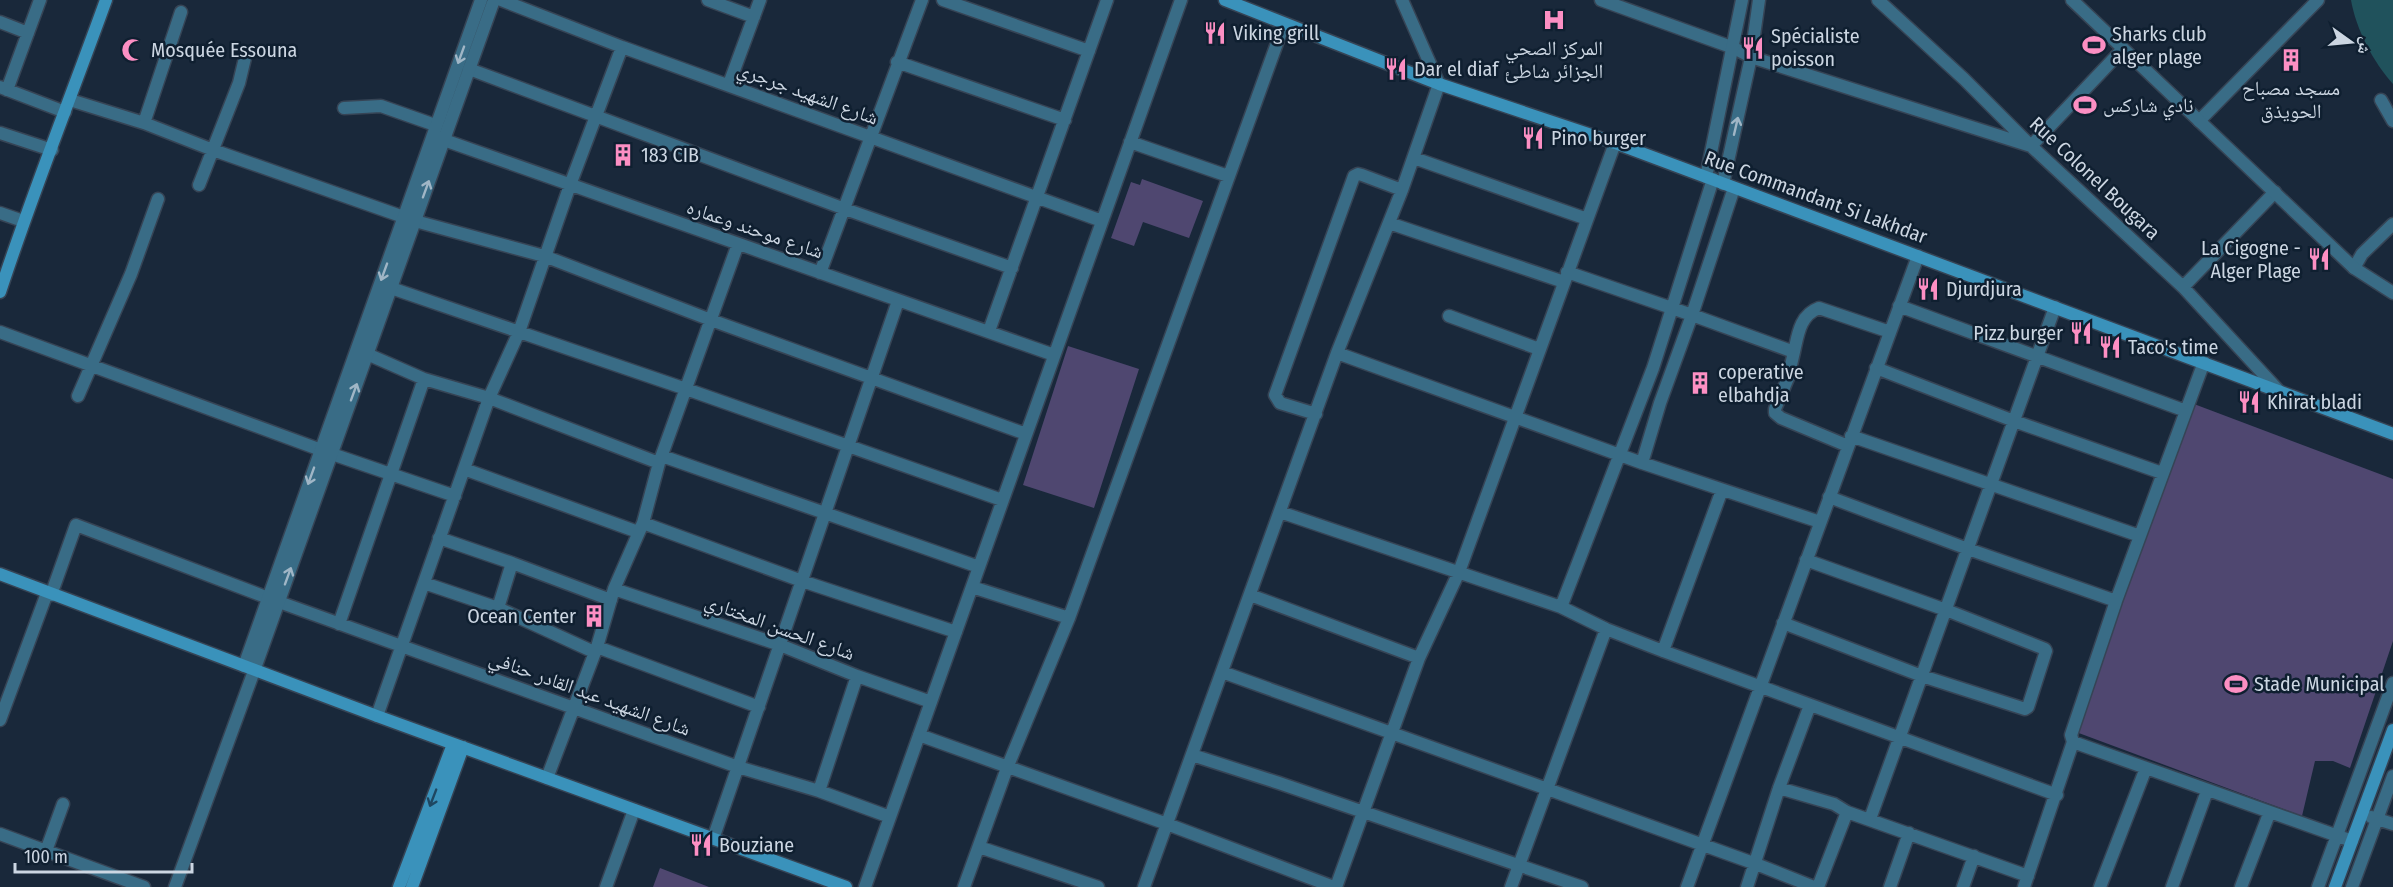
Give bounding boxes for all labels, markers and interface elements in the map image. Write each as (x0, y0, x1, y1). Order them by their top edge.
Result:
hospital icon: المركز الصحي الجزائر شاطئ (1541, 7, 1567, 33)
north arrow (2321, 12, 2381, 72)
restaurant icon: Viking grill (1202, 20, 1228, 46)
place label: Viking grill (1233, 21, 1319, 45)
place label: Sharks club alger plage (2112, 22, 2207, 69)
place label: Spécialiste poisson (1771, 24, 1860, 71)
sports icon: Sharks club alger plage (2081, 32, 2107, 58)
restaurant icon: Spécialiste poisson (1740, 35, 1766, 61)
text: ش (2354, 35, 2376, 56)
place label: المركز الصحي الجزائر شاطئ (1505, 36, 1603, 83)
mosque icon: Mosquée Essouna (120, 37, 146, 63)
place label: Mosquée Essouna (151, 38, 297, 62)
one-way arrow (455, 45, 466, 64)
building icon: مسجد مصباح الحويذق (2278, 47, 2304, 73)
street label: شارع الشهيد جرجري (733, 56, 882, 133)
restaurant icon: Dar el diaf (1383, 56, 1409, 82)
place label: Dar el diaf (1414, 57, 1500, 81)
place label: مسجد مصباح الحويذق (2242, 76, 2340, 123)
sports icon: نادي شاركس (2072, 92, 2098, 118)
place label: نادي شاركس (2103, 93, 2193, 121)
street label: Rue Colonel Bougara (2025, 112, 2165, 244)
one-way arrow (1730, 117, 1742, 136)
restaurant icon: Pino burger (1520, 125, 1546, 151)
place label: Pino burger (1551, 126, 1646, 150)
building icon: 183 CIB (610, 142, 636, 168)
place label: 183 CIB (641, 143, 699, 167)
street label: Rue Commandant Si Lakhdar (1701, 146, 1931, 248)
one-way arrow (422, 180, 433, 199)
street label: شارع موحند وعماره (683, 194, 826, 265)
place label: La Cigogne - Alger Plage (2201, 236, 2301, 283)
restaurant icon: La Cigogne - Alger Plage (2306, 246, 2332, 272)
one-way arrow (377, 262, 388, 281)
restaurant icon: Djurdjura (1915, 276, 1941, 302)
place label: Djurdjura (1946, 277, 2022, 301)
restaurant icon: Pizz burger (2068, 320, 2094, 346)
place label: Pizz burger (1973, 321, 2063, 345)
restaurant icon: Taco's time (2097, 334, 2123, 360)
place label: Taco's time (2128, 335, 2218, 359)
place label: coperative elbahdja (1718, 360, 1804, 407)
building icon: coperative elbahdja (1687, 370, 1713, 396)
one-way arrow (349, 383, 360, 402)
restaurant icon: Khirat bladi (2236, 389, 2262, 415)
place label: Khirat bladi (2267, 390, 2362, 414)
one-way arrow (305, 466, 316, 485)
one-way arrow (284, 567, 295, 586)
street label: شارع الحسن المختاري (700, 589, 858, 669)
building icon: Ocean Center (581, 603, 607, 629)
place label: Ocean Center (467, 604, 576, 628)
street label: شارع الشهيد عبد القادر حنافي (485, 645, 694, 744)
sports icon: Stade Municipal (2223, 671, 2249, 697)
place label: Stade Municipal (2254, 672, 2385, 696)
one-way arrow (426, 788, 437, 807)
restaurant icon: Bouziane (688, 832, 714, 858)
place label: Bouziane (719, 833, 794, 857)
scale bar (15, 836, 192, 874)
text: 100 m (24, 846, 68, 868)

